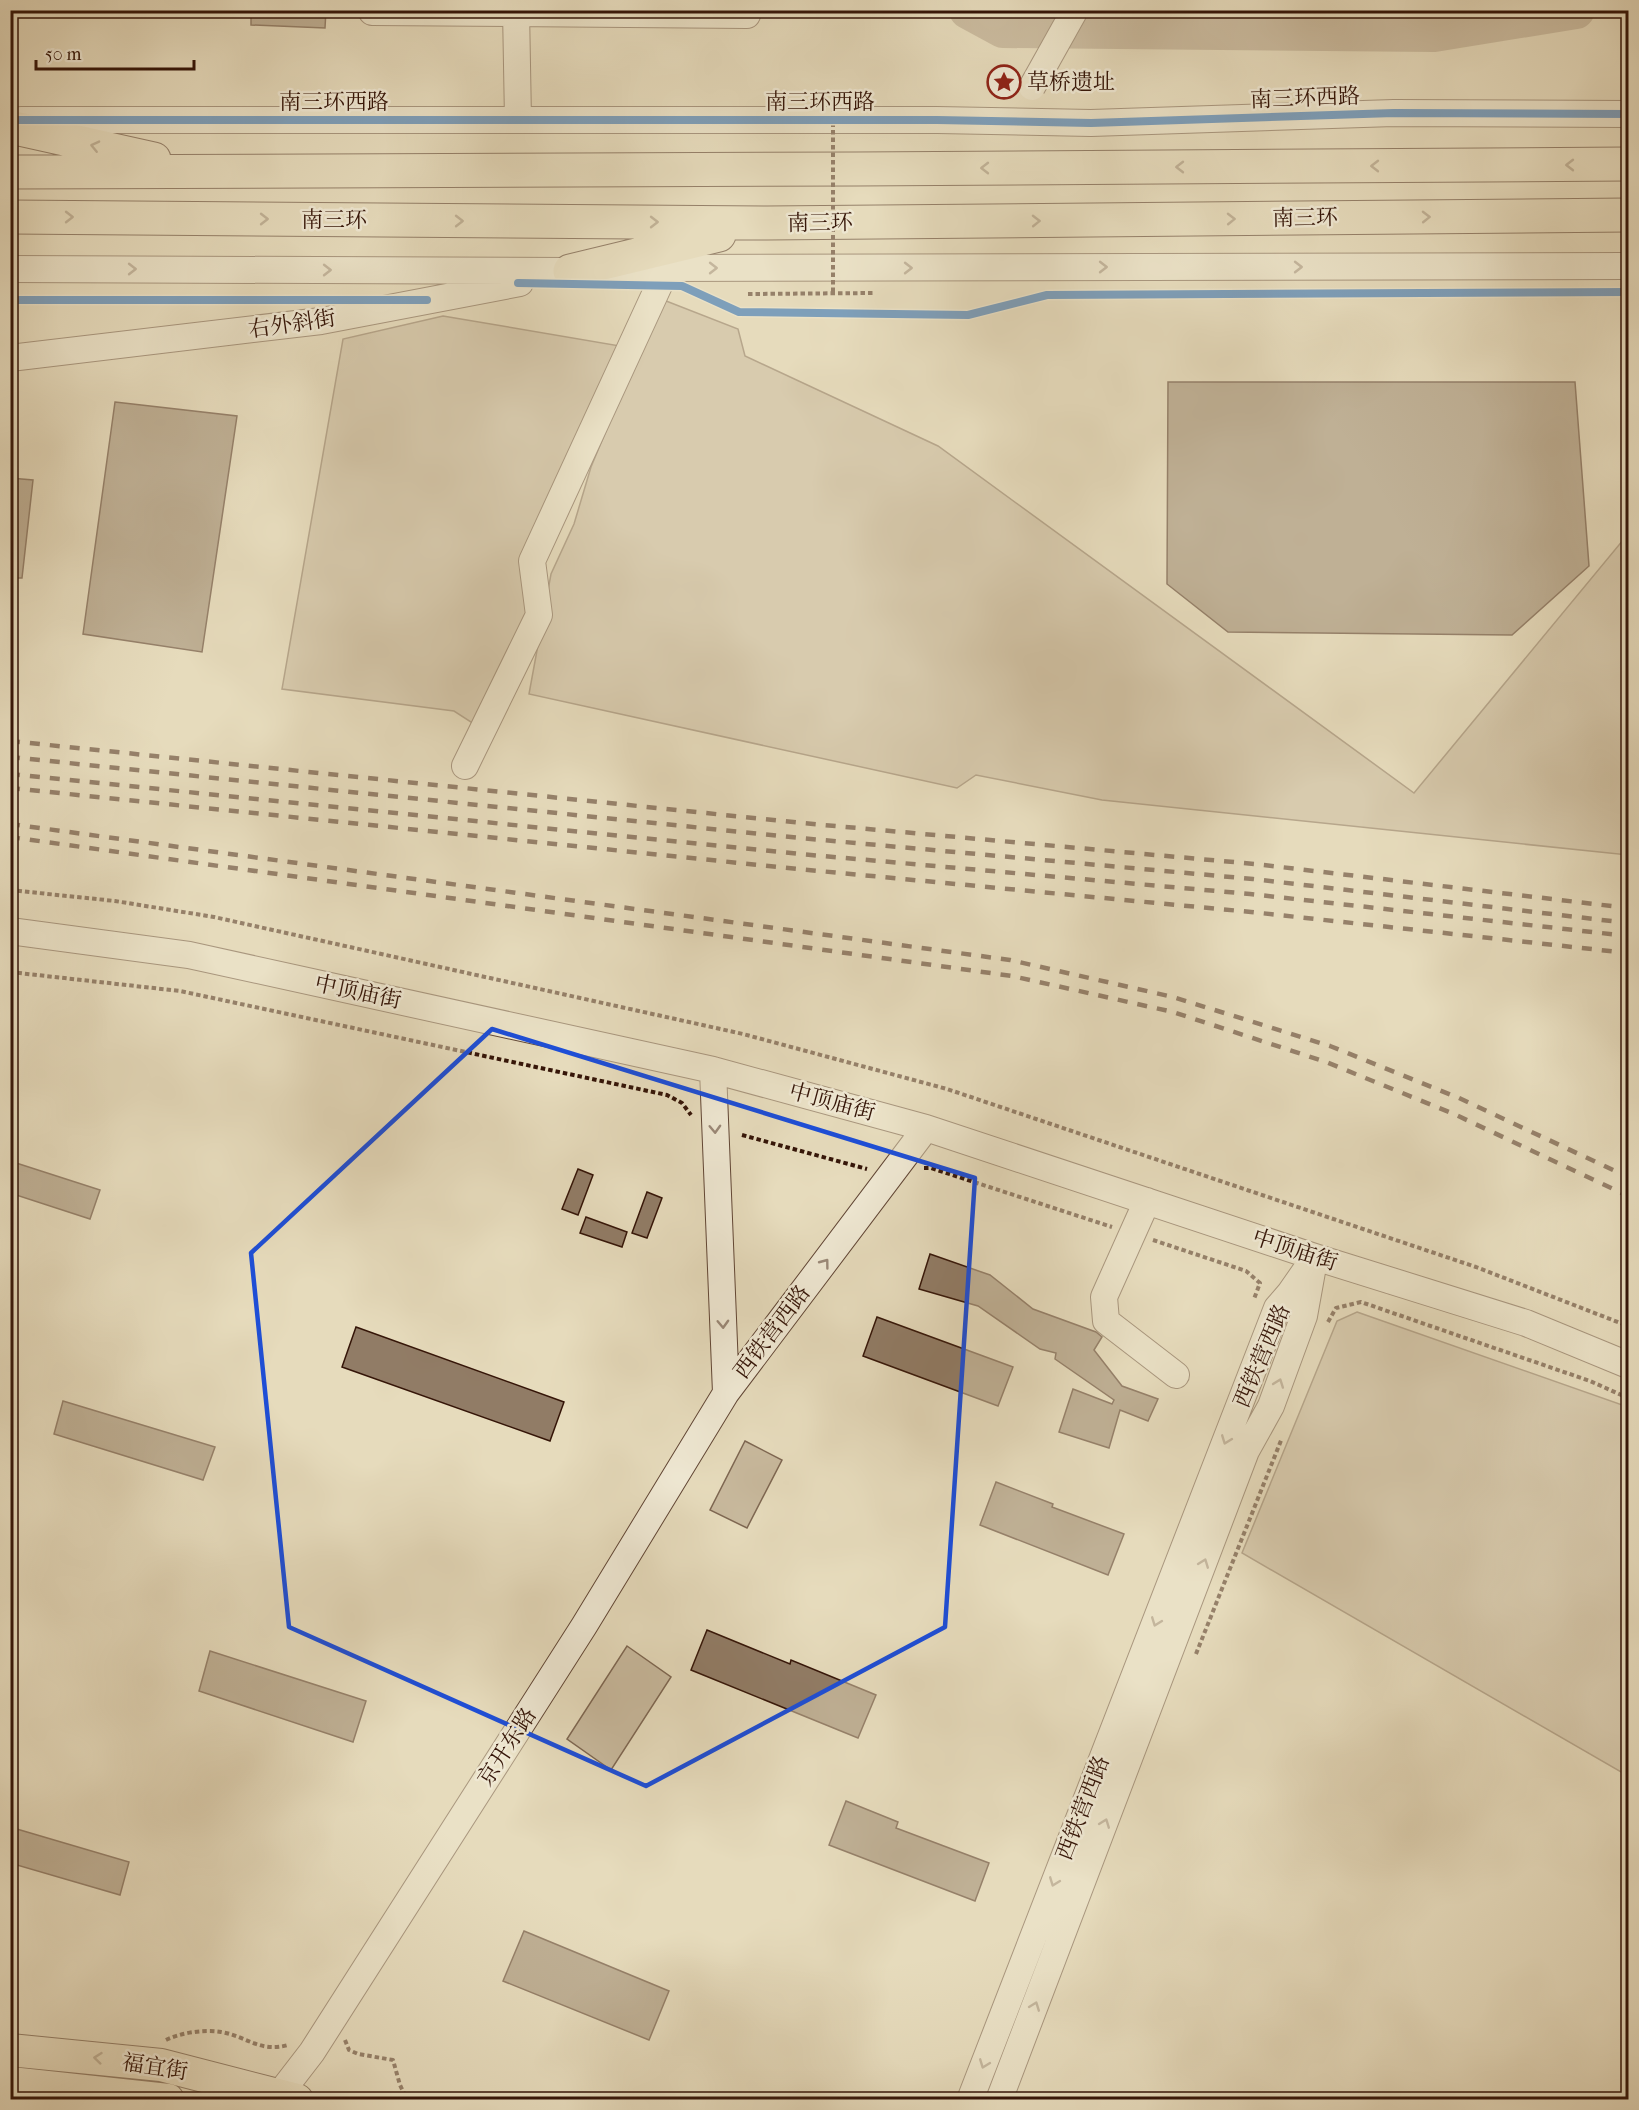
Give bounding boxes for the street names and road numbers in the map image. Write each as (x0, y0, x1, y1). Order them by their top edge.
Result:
street label: 南三环西路 (1250, 83, 1360, 113)
street label: 南三环西路 (279, 89, 389, 115)
street label: 南三环西路 (765, 89, 875, 115)
street label: 南三环 (1272, 204, 1338, 232)
street label: 南三环 (301, 207, 367, 233)
street label: 南三环 (787, 209, 853, 237)
street label: 右外斜街 (247, 305, 337, 343)
street label: 中顶庙街 (312, 970, 404, 1014)
street label: 中顶庙街 (786, 1078, 878, 1126)
street label: 中顶庙街 (1249, 1224, 1341, 1276)
street label: 西铁营西路 (729, 1280, 815, 1384)
street label: 西铁营西路 (1229, 1300, 1295, 1412)
street label: 京开东路 (472, 1703, 542, 1791)
street label: 西铁营西路 (1051, 1752, 1115, 1864)
street label: 福宜街 (120, 2049, 190, 2085)

